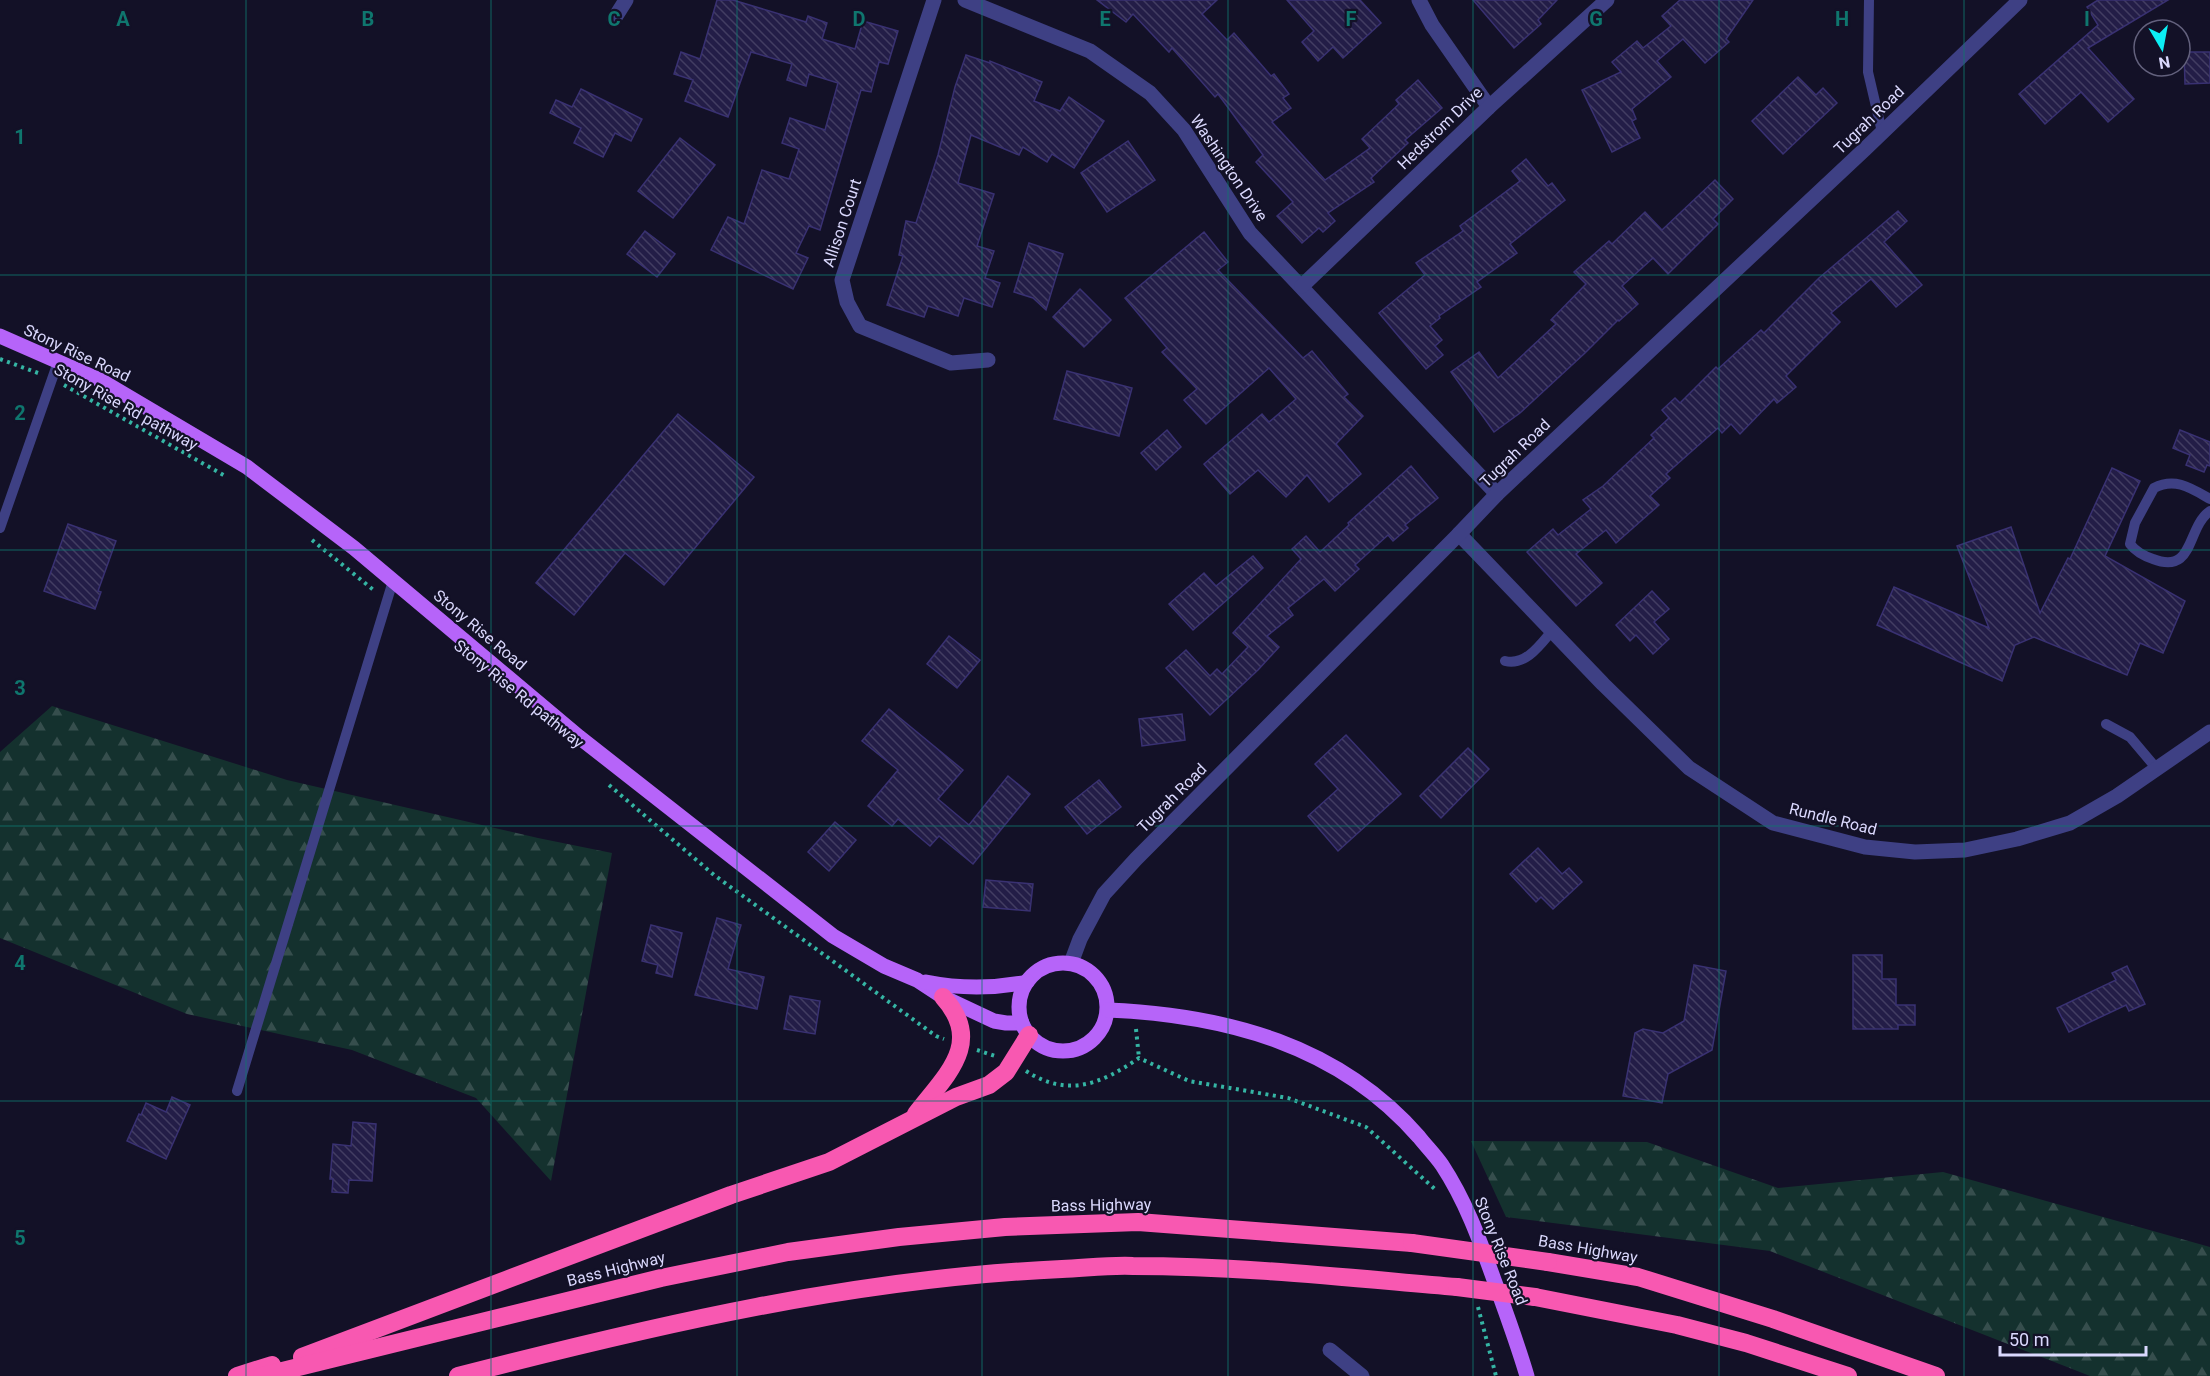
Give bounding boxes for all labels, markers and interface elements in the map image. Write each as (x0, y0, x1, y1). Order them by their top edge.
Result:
text: A (116, 7, 130, 31)
text: B (362, 7, 374, 31)
text: C (607, 7, 621, 31)
text: D (853, 7, 866, 31)
text: E (1099, 7, 1111, 31)
text: F (1346, 7, 1357, 31)
text: G (1589, 7, 1603, 31)
text: H (1835, 7, 1849, 31)
text: I (2084, 7, 2090, 31)
north arrow (2132, 18, 2192, 78)
text: N (2157, 52, 2172, 73)
street label: Tugrah Road (1830, 82, 1908, 158)
street label: Hedstrom Drive (1394, 83, 1486, 173)
street label: Washington Drive (1186, 111, 1272, 225)
text: 1 (14, 125, 26, 149)
street label: Allison Court (819, 176, 865, 270)
street label: Stony Rise Road (21, 320, 133, 386)
street label: Stony Rise Rd pathway (51, 360, 202, 455)
text: 2 (14, 401, 26, 425)
street label: Tugrah Road (1476, 415, 1554, 491)
street label: Stony Rise Road (430, 586, 530, 674)
street label: Stony Rise Rd pathway (450, 636, 588, 752)
text: 3 (14, 676, 26, 700)
street label: Tugrah Road (1133, 759, 1211, 837)
street label: Rundle Road (1787, 799, 1879, 839)
text: 4 (14, 951, 26, 975)
street label: Stony Rise Road (1471, 1194, 1531, 1308)
street label: Bass Highway (1051, 1195, 1152, 1215)
text: 5 (14, 1226, 26, 1250)
street label: Bass Highway (1537, 1231, 1640, 1267)
street label: Bass Highway (565, 1248, 667, 1290)
scale bar (2000, 1319, 2146, 1357)
text: 50 m (2009, 1329, 2049, 1350)

